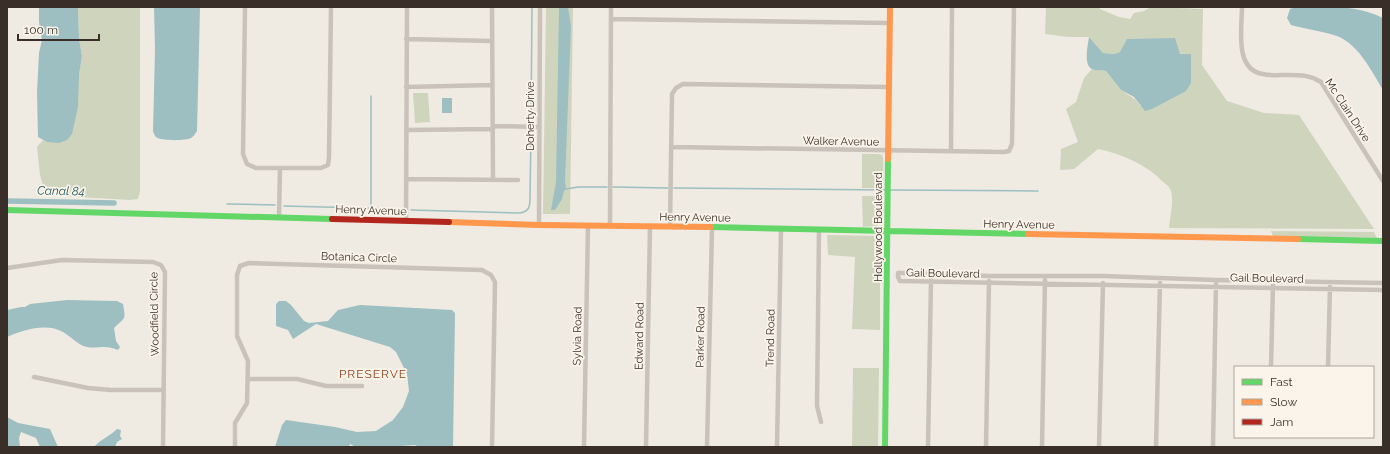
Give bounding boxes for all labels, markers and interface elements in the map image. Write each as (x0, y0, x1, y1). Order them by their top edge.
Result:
scale bar (18, 16, 99, 42)
text: 100 m (24, 23, 58, 37)
street label: Mc Clain Drive (1322, 76, 1373, 145)
street label: Doherty Drive (524, 81, 537, 151)
street label: Walker Avenue (803, 134, 880, 149)
street label: Hollywood Boulevard (872, 172, 885, 282)
water label: Canal 84 (37, 184, 85, 198)
street label: Henry Avenue (335, 203, 407, 218)
street label: Henry Avenue (659, 210, 731, 225)
street label: Henry Avenue (983, 217, 1055, 232)
street label: Botanica Circle (321, 250, 398, 265)
street label: Gail Boulevard (906, 266, 980, 281)
street label: Woodfield Circle (147, 271, 162, 356)
street label: Gail Boulevard (1230, 271, 1304, 286)
street label: Edward Road (632, 302, 647, 370)
street label: Sylvia Road (570, 306, 585, 365)
street label: Parker Road (693, 306, 708, 368)
street label: Trend Road (763, 309, 778, 367)
legend (1234, 366, 1374, 438)
district label: PRESERVE (339, 367, 407, 381)
text: Fast (1270, 375, 1293, 389)
text: Slow (1270, 395, 1297, 409)
text: Jam (1270, 415, 1293, 429)

